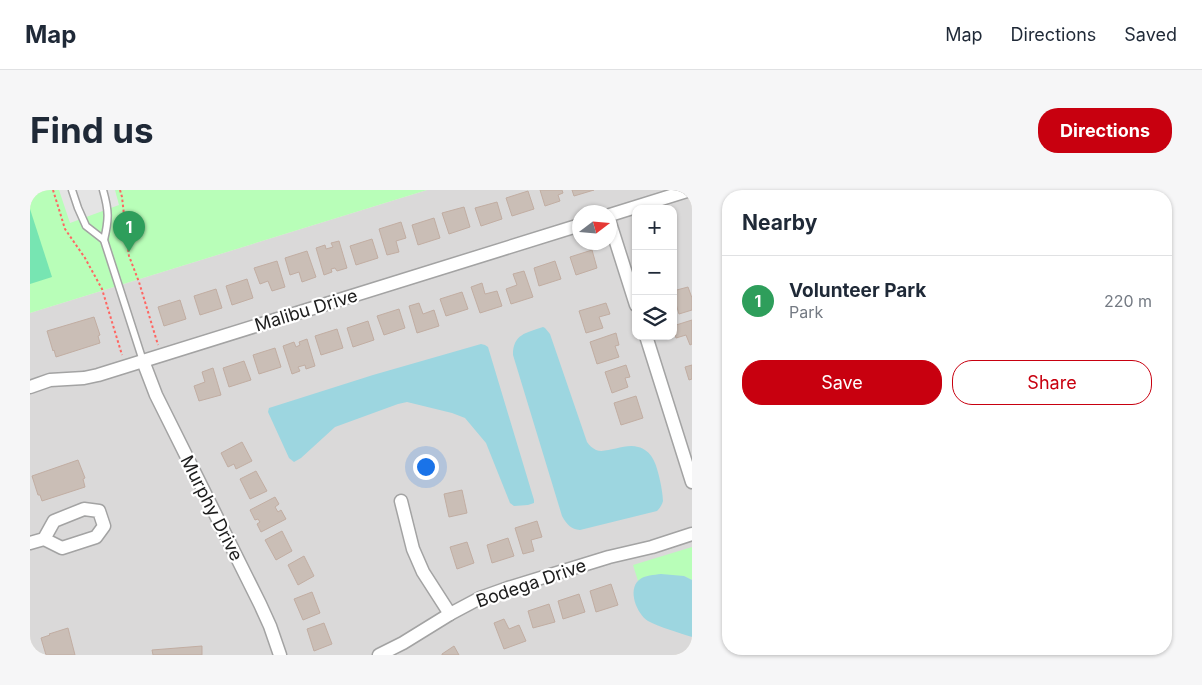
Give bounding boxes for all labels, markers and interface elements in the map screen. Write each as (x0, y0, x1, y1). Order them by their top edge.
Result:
text: Map (25, 20, 76, 49)
text: Map (945, 24, 983, 45)
text: Directions (1011, 24, 1096, 45)
text: Saved (1124, 24, 1177, 45)
button: Directions (1038, 108, 1172, 153)
text: Find us (30, 109, 154, 151)
north arrow (572, 205, 617, 250)
map controls (632, 205, 677, 340)
button: + (632, 205, 677, 250)
text: Nearby (742, 210, 817, 235)
pin: 1 (113, 211, 145, 252)
button: − (632, 250, 677, 295)
text: Volunteer Park (789, 279, 926, 302)
street label: Malibu Drive (252, 284, 360, 336)
text: 1 (755, 291, 761, 311)
text: 220 m (1104, 291, 1152, 311)
button: layers (632, 295, 677, 340)
text: Park (789, 302, 823, 322)
button: Save (742, 360, 942, 405)
button: Share (952, 360, 1152, 405)
street label: Murphy Drive (176, 452, 248, 564)
your location (413, 454, 439, 480)
street label: Bodega Drive (473, 554, 589, 612)

